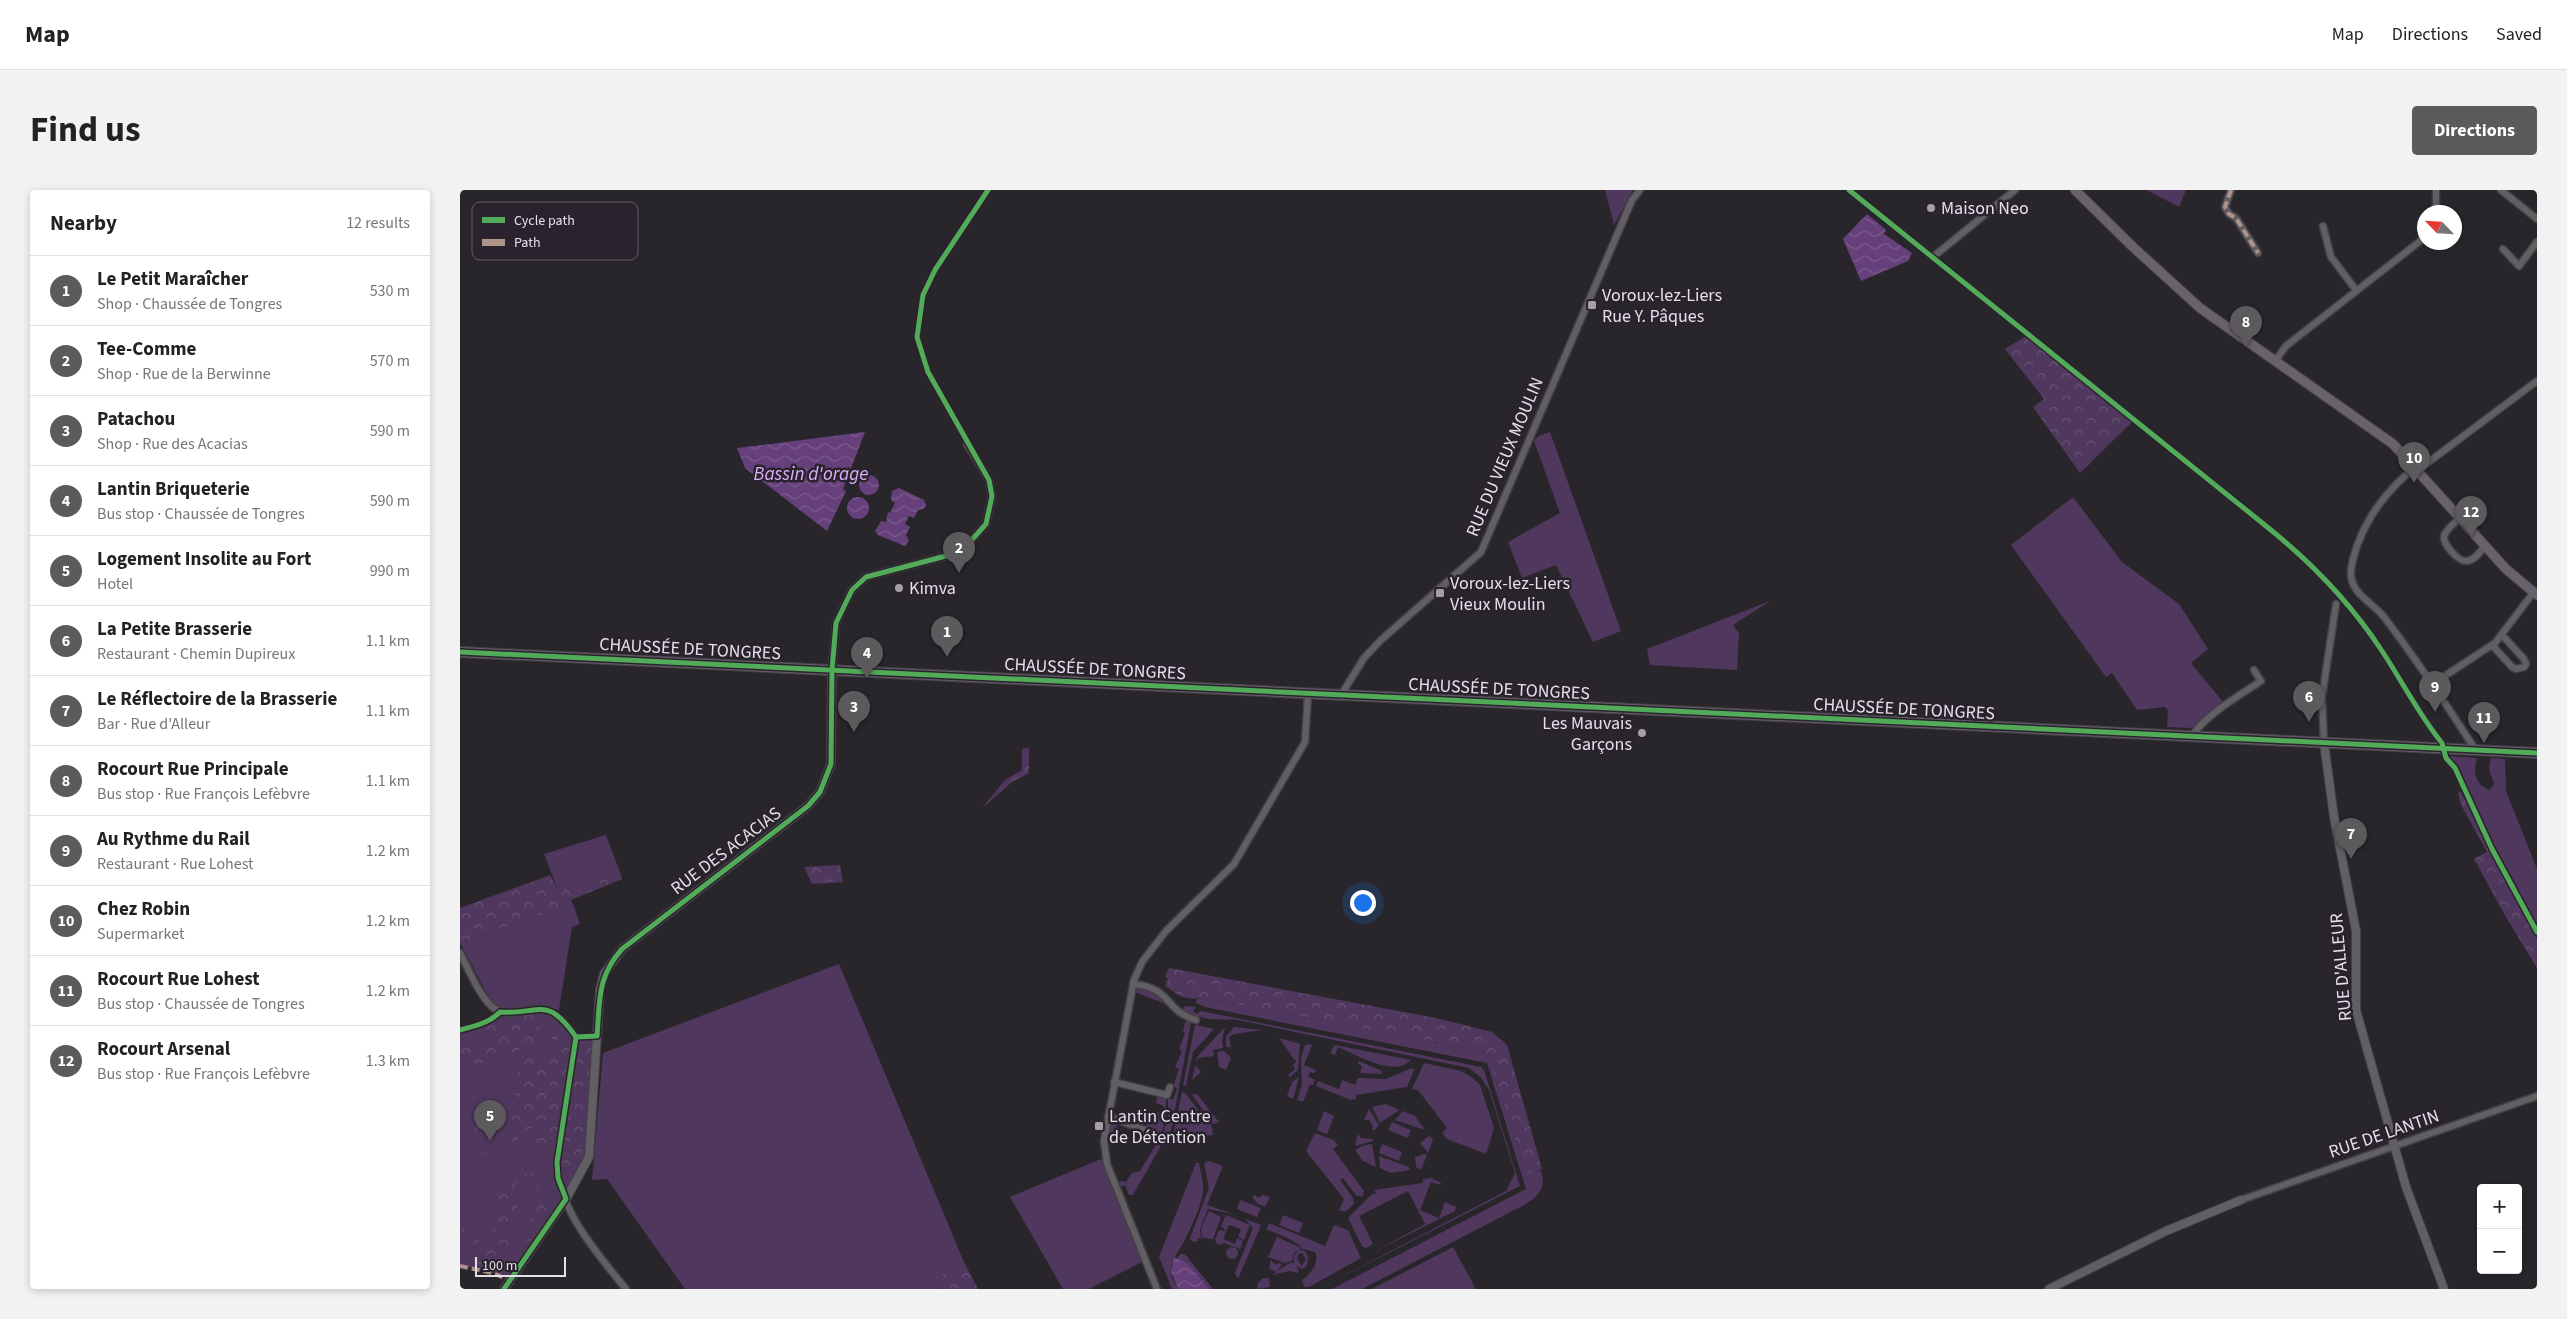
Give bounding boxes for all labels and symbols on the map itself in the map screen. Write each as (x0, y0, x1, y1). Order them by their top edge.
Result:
place label: Maison Neo (1941, 196, 2029, 221)
legend (472, 202, 638, 260)
marker: Maison Neo (1925, 202, 1937, 214)
north arrow (2417, 205, 2462, 250)
text: Cycle path (514, 211, 575, 231)
text: Path (514, 233, 541, 253)
place label: Voroux-lez-Liers Rue Y. Pâques (1602, 283, 1722, 329)
marker: Voroux-lez-Liers Rue Y. Pâques (1586, 299, 1598, 311)
pin: 8 (2230, 306, 2262, 347)
street label: RUE DU VIEUX MOULIN (1460, 374, 1550, 540)
pin: 10 (2398, 442, 2430, 483)
water label: Bassin d'orage (754, 461, 868, 488)
pin: 12 (2455, 496, 2487, 537)
pin: 2 (943, 532, 975, 573)
place label: Voroux-lez-Liers Vieux Moulin (1450, 571, 1570, 617)
place label: Kimva (909, 576, 956, 601)
marker: Kimva (893, 582, 905, 594)
marker: Voroux-lez-Liers Vieux Moulin (1434, 587, 1446, 599)
pin: 1 (931, 616, 963, 657)
street label: CHAUSSÉE DE TONGRES (599, 632, 781, 666)
pin: 4 (851, 637, 883, 678)
street label: CHAUSSÉE DE TONGRES (1004, 652, 1186, 686)
pin: 9 (2419, 671, 2451, 712)
street label: CHAUSSÉE DE TONGRES (1408, 672, 1590, 706)
pin: 6 (2293, 681, 2325, 722)
pin: 3 (838, 691, 870, 732)
street label: CHAUSSÉE DE TONGRES (1813, 692, 1995, 726)
pin: 11 (2468, 702, 2500, 743)
place label: Les Mauvais Garçons (1542, 711, 1632, 757)
marker: Les Mauvais Garçons (1636, 727, 1648, 739)
street label: RUE DES ACACIAS (666, 801, 786, 901)
pin: 7 (2335, 818, 2367, 859)
your location (1350, 890, 1376, 916)
street label: RUE D'ALLEUR (2324, 912, 2358, 1022)
pin: 5 (474, 1100, 506, 1141)
street label: RUE DE LANTIN (2325, 1103, 2443, 1165)
place label: Lantin Centre de Détention (1109, 1104, 1211, 1150)
marker: Lantin Centre de Détention (1093, 1120, 1105, 1132)
scale bar (475, 1254, 566, 1277)

